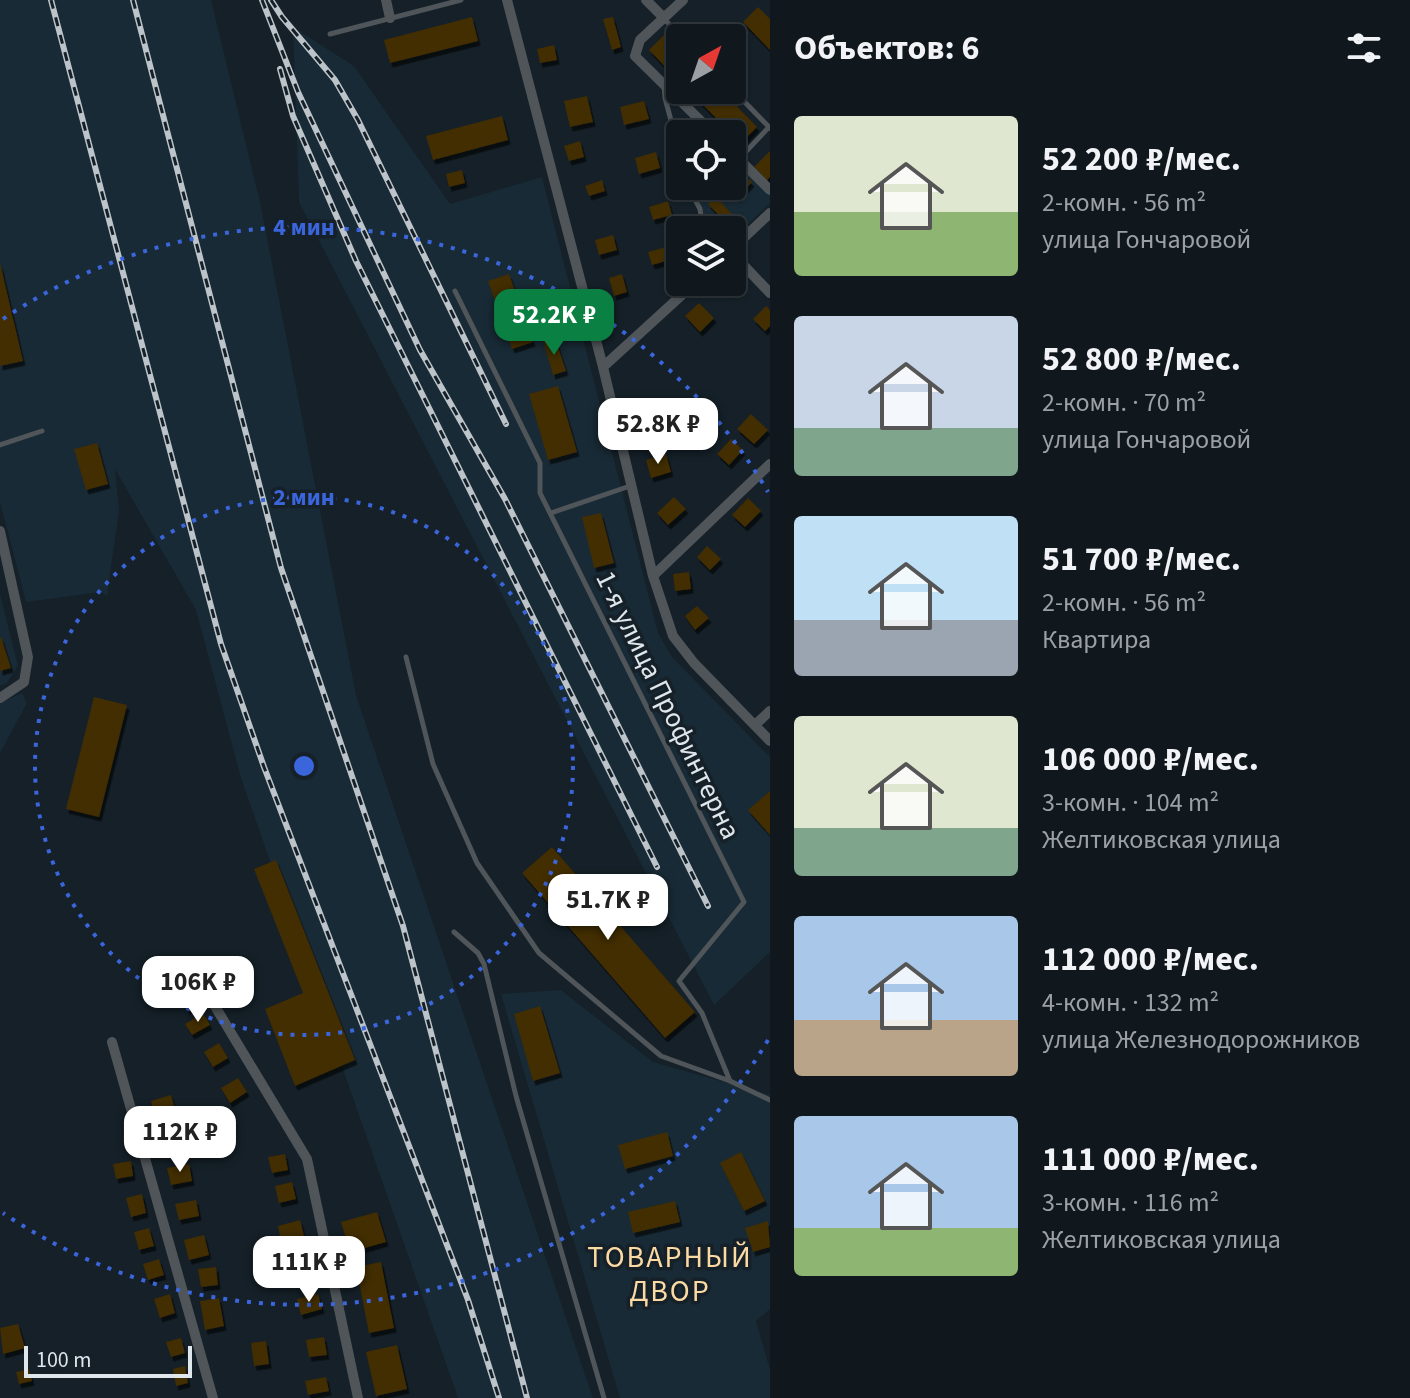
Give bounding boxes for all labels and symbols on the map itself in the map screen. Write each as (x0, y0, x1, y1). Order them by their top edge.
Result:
north arrow (666, 24, 746, 104)
text: 4 мин (273, 210, 335, 245)
pin: 52.2K ₽ (480, 289, 628, 357)
pin: 52.8K ₽ (584, 398, 732, 466)
text: 2 мин (273, 480, 335, 515)
street label: 1-я улица Профинтерна (586, 564, 750, 846)
centre of rings (290, 752, 318, 780)
pin: 51.7K ₽ (534, 874, 682, 942)
pin: 106K ₽ (133, 956, 263, 1024)
pin: 112K ₽ (115, 1106, 245, 1174)
pin: 111K ₽ (244, 1236, 374, 1304)
district label: ТОВАРНЫЙ ДВОР (587, 1236, 753, 1313)
scale bar (24, 1342, 192, 1378)

